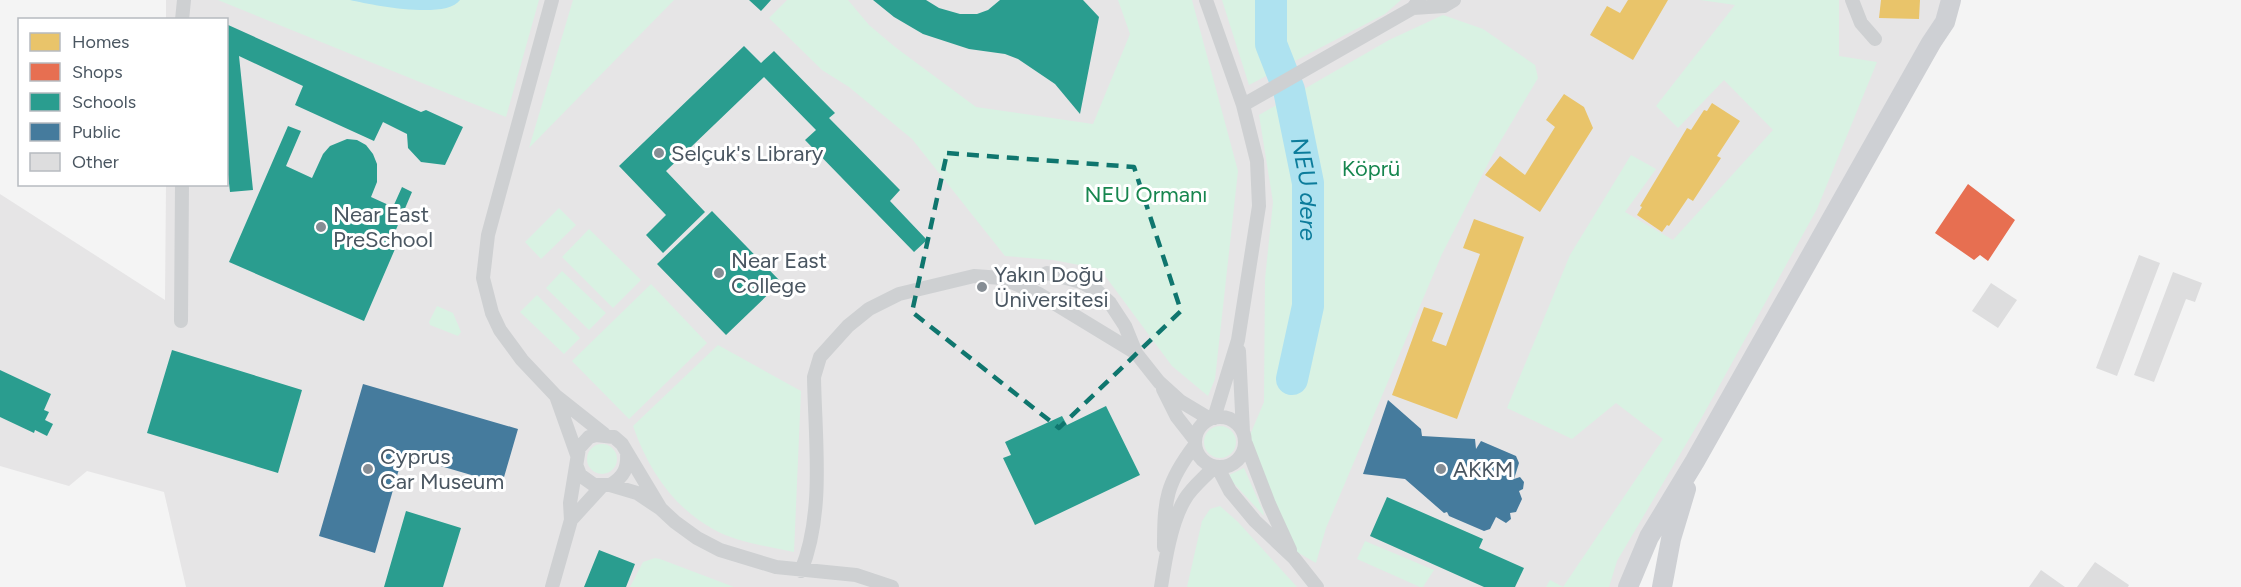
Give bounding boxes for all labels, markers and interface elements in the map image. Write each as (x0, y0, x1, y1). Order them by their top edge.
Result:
legend (18, 18, 228, 186)
text: Homes (72, 31, 130, 53)
text: Shops (72, 61, 123, 83)
text: Schools (72, 91, 136, 113)
text: Public (72, 121, 121, 143)
water label: NEU dere (1285, 134, 1323, 241)
place label: Selçuk's Library (671, 140, 824, 167)
marker: Selçuk's Library (652, 146, 666, 160)
text: Other (72, 151, 119, 173)
park label: Köprü (1342, 155, 1400, 182)
park label: NEU Ormanı (1085, 181, 1207, 208)
place label: Near East PreSchool (333, 201, 433, 253)
marker: Near East PreSchool (314, 220, 328, 234)
place label: Near East College (731, 247, 827, 299)
place label: Yakın Doğu Üniversitesi (994, 261, 1109, 313)
marker: Near East College (712, 266, 726, 280)
marker: Yakın Doğu Üniversitesi (975, 280, 989, 294)
place label: Cyprus Car Museum (380, 443, 504, 495)
place label: AKKM (1453, 456, 1513, 483)
marker: Cyprus Car Museum (361, 462, 375, 476)
marker: AKKM (1434, 462, 1448, 476)

